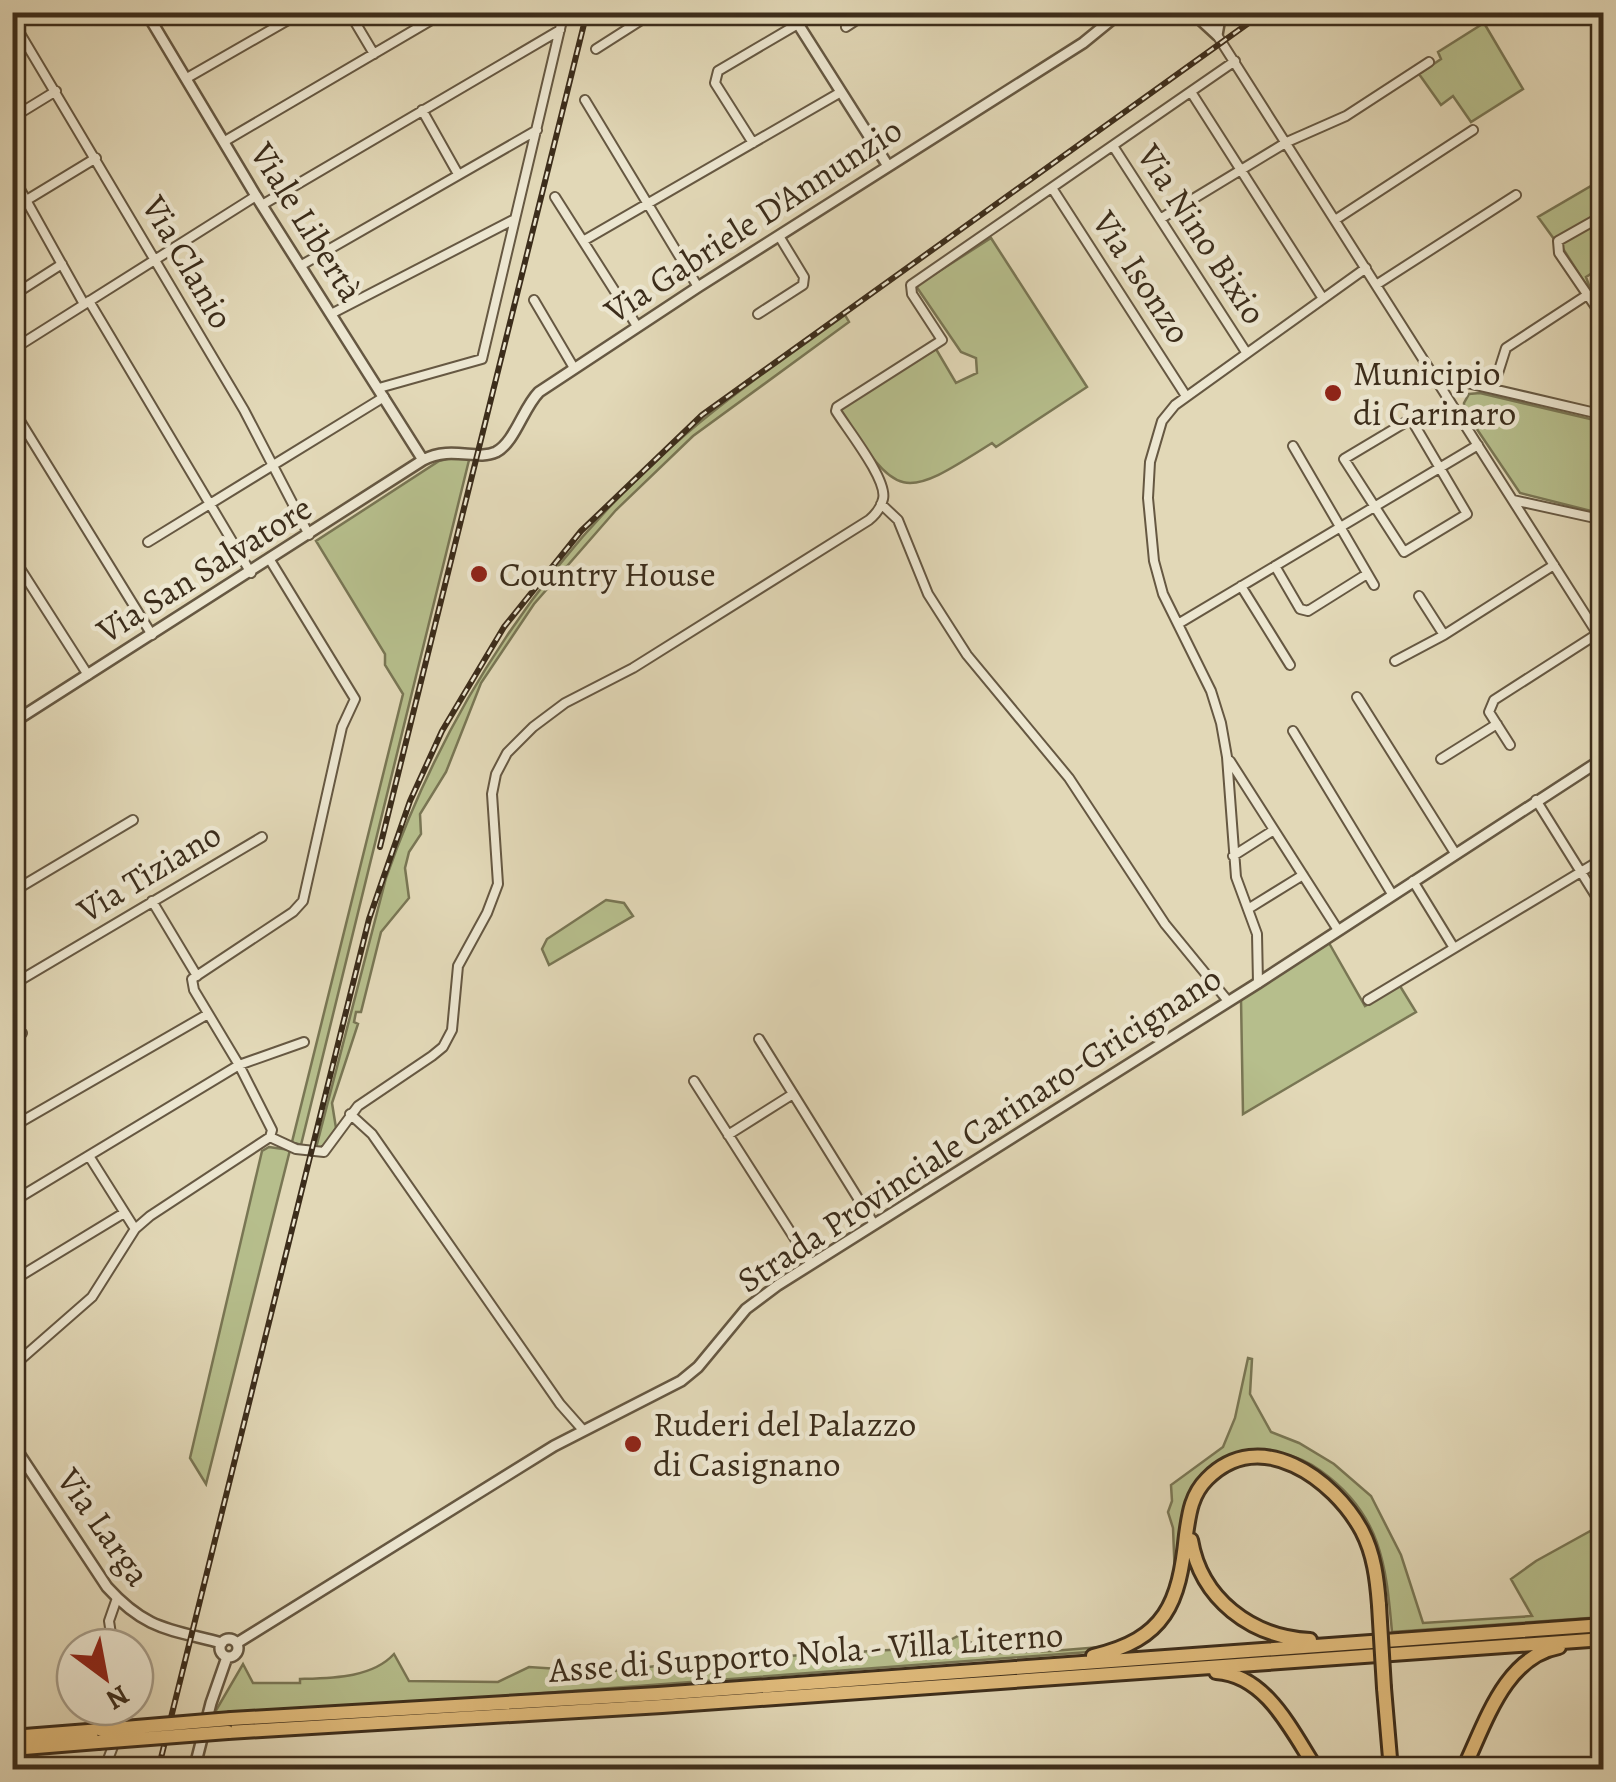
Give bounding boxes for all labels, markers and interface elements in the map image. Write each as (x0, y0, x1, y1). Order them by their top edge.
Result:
street label: Via Gabriele D'Annunzio (594, 106, 911, 335)
street label: Viale Libertà (239, 132, 375, 311)
street label: Via Nino Bixio (1125, 134, 1278, 333)
street label: Via Clanio (130, 186, 245, 337)
street label: Via Isonzo (1081, 201, 1203, 353)
place label: Municipio di Carinaro (1353, 349, 1516, 437)
marker: Municipio di Carinaro (1322, 382, 1344, 404)
street label: Via San Salvatore (87, 484, 321, 655)
place label: Country House (499, 550, 716, 598)
marker: Country House (468, 563, 490, 585)
street label: Via Tiziano (67, 810, 230, 934)
street label: Strada Provinciale Carinaro-Gricignano (728, 954, 1230, 1304)
place label: Ruderi del Palazzo di Casignano (653, 1400, 916, 1488)
marker: Ruderi del Palazzo di Casignano (622, 1433, 644, 1455)
street label: Via Larga (45, 1458, 162, 1596)
street label: Asse di Supporto Nola - Villa Literno (546, 1610, 1065, 1694)
north arrow (55, 1627, 155, 1727)
text: N (99, 1676, 136, 1719)

